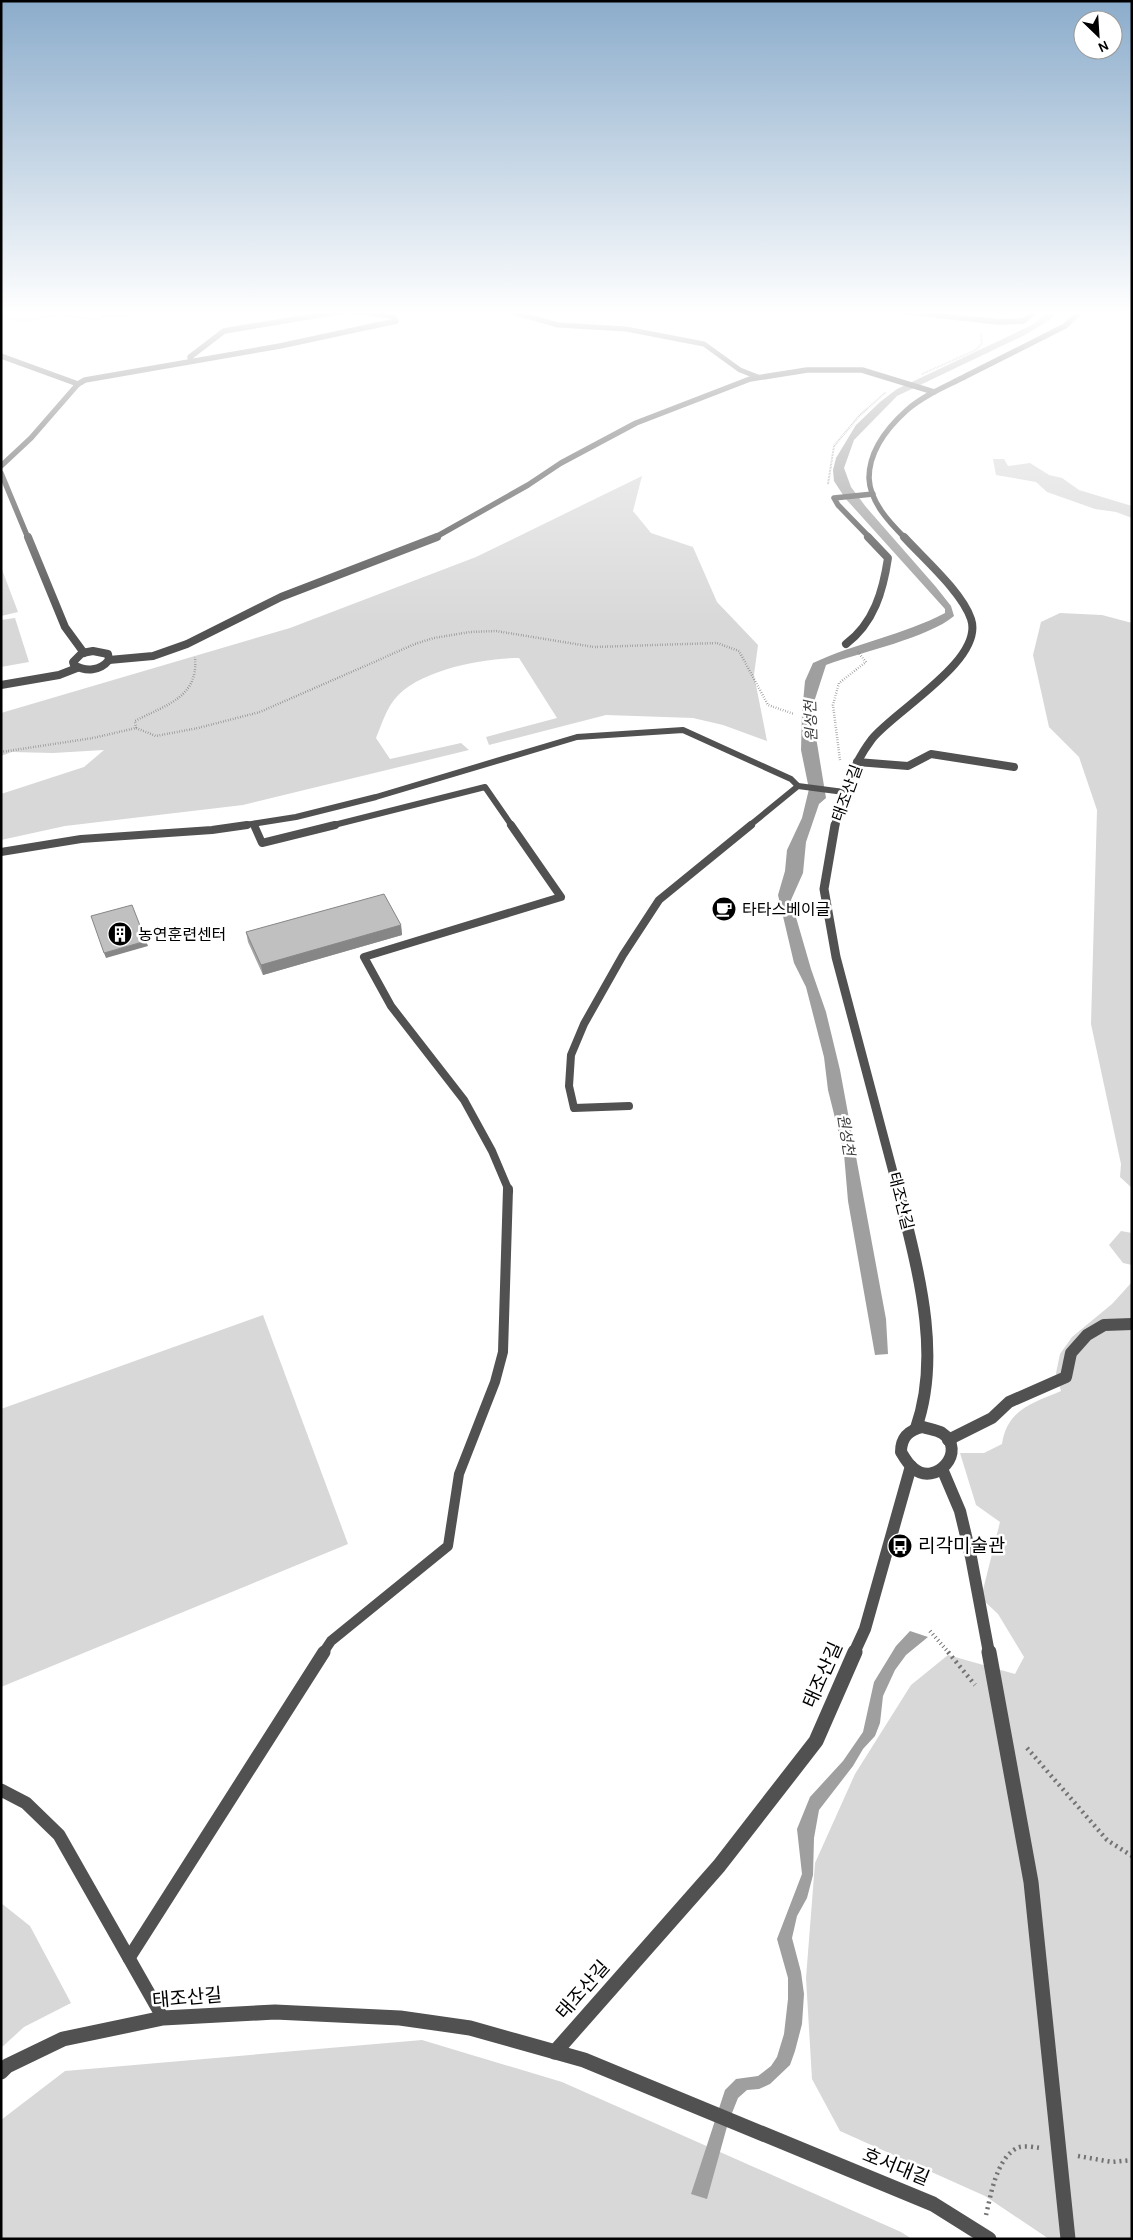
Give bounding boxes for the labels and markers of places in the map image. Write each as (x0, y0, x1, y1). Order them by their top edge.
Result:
cafe icon: 타타스베이글 (711, 896, 737, 922)
place label: 타타스베이글 (742, 900, 830, 919)
building icon: 농연훈련센터 (107, 921, 133, 947)
place label: 농연훈련센터 (138, 925, 226, 944)
bus stop icon: 리각미술관 (887, 1533, 913, 1559)
place label: 리각미술관 (918, 1535, 1005, 1557)

